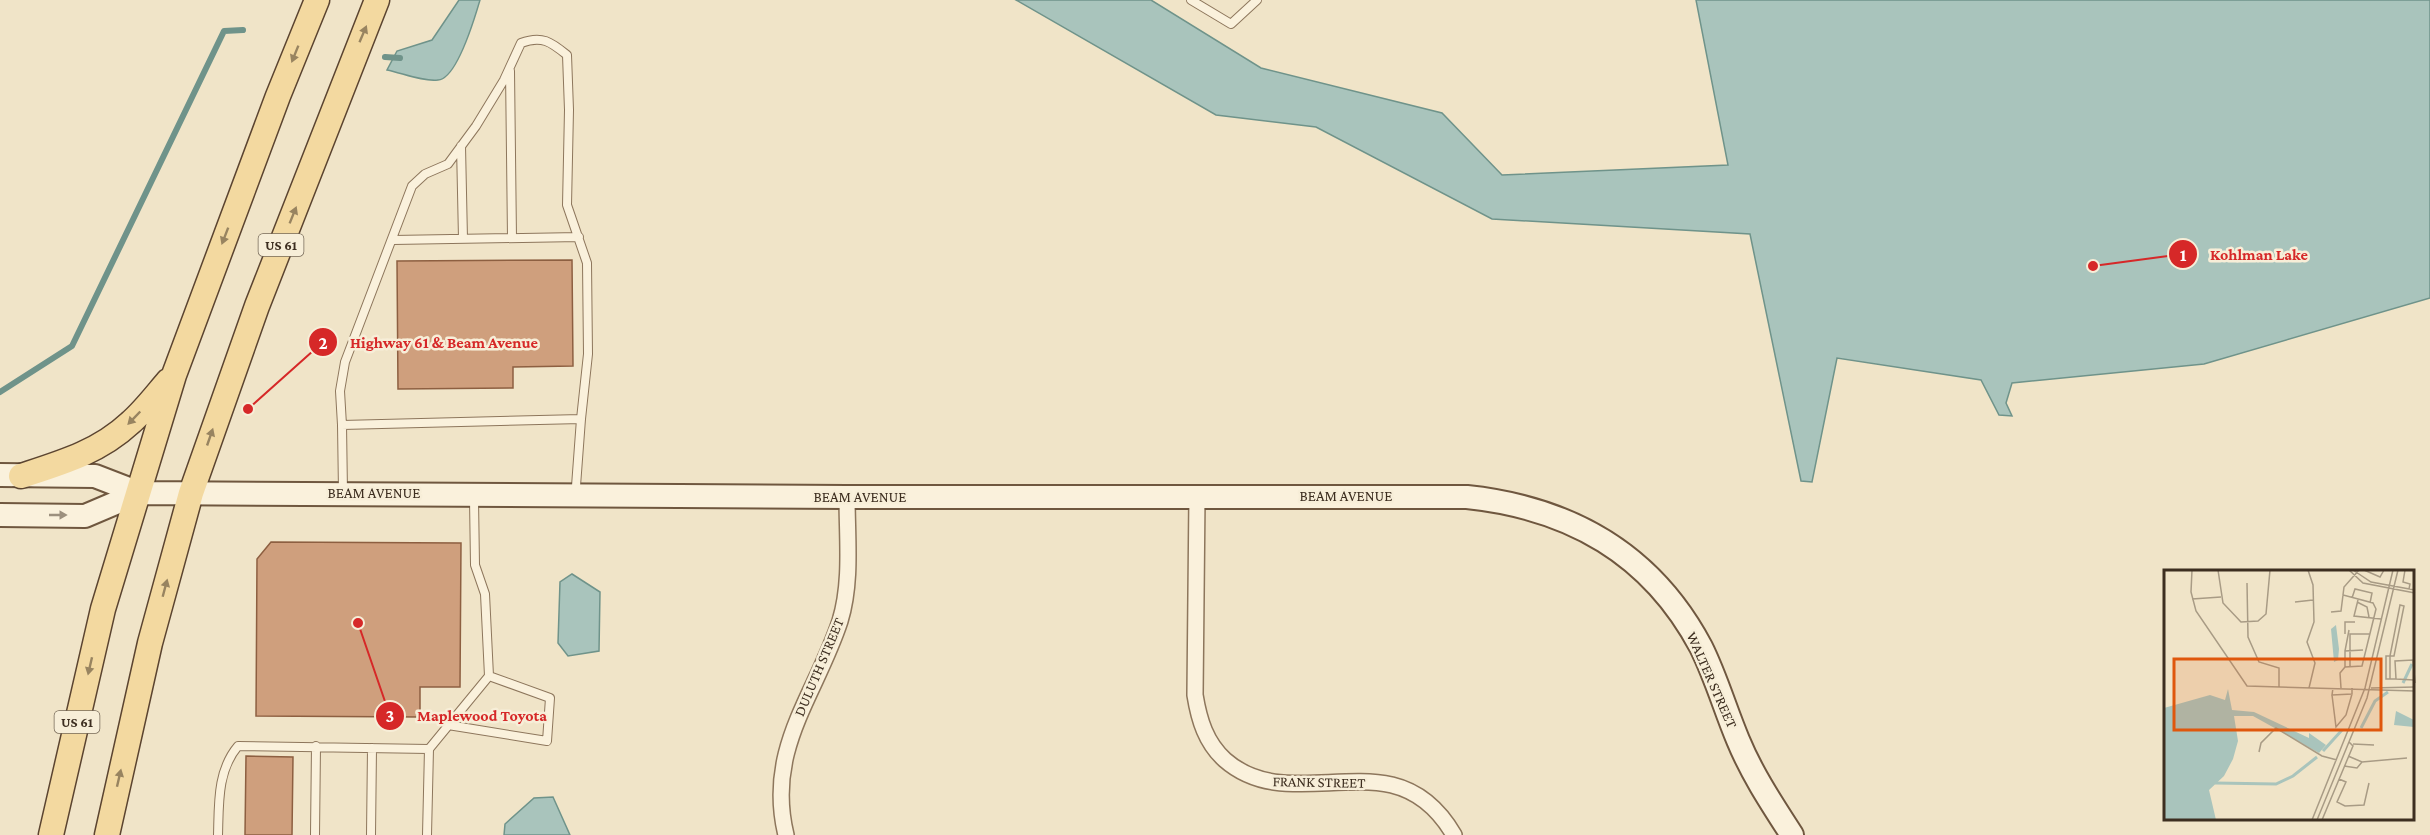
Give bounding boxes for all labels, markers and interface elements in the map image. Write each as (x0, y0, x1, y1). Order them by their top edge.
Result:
one-way arrow (358, 24, 368, 42)
one-way arrow (290, 45, 299, 63)
one-way arrow (288, 206, 298, 224)
one-way arrow (219, 227, 229, 245)
road number: US 61 (258, 234, 304, 256)
callout: Kohlman Lake (2168, 237, 2320, 271)
text: 1 (2180, 245, 2187, 265)
text: Kohlman Lake (2210, 246, 2309, 263)
callout: Highway 61 & Beam Avenue (308, 325, 549, 359)
text: 2 (318, 333, 328, 353)
text: Highway 61 & Beam Avenue (350, 334, 539, 351)
one-way arrow (128, 411, 142, 425)
one-way arrow (206, 428, 216, 446)
street label: BEAM AVENUE (328, 485, 420, 501)
street label: BEAM AVENUE (1300, 488, 1392, 504)
street label: BEAM AVENUE (814, 489, 906, 505)
one-way arrow (49, 511, 68, 520)
inset map (2164, 570, 2415, 820)
one-way arrow (161, 579, 170, 597)
street label: DULUTH STREET (791, 615, 847, 719)
street label: WALTER STREET (1684, 629, 1740, 731)
one-way arrow (85, 657, 94, 676)
callout: Maplewood Toyota (375, 699, 559, 733)
text: 3 (386, 706, 394, 726)
text: Maplewood Toyota (417, 707, 547, 724)
road number: US 61 (54, 711, 100, 733)
one-way arrow (115, 769, 125, 787)
street label: FRANK STREET (1272, 773, 1366, 791)

